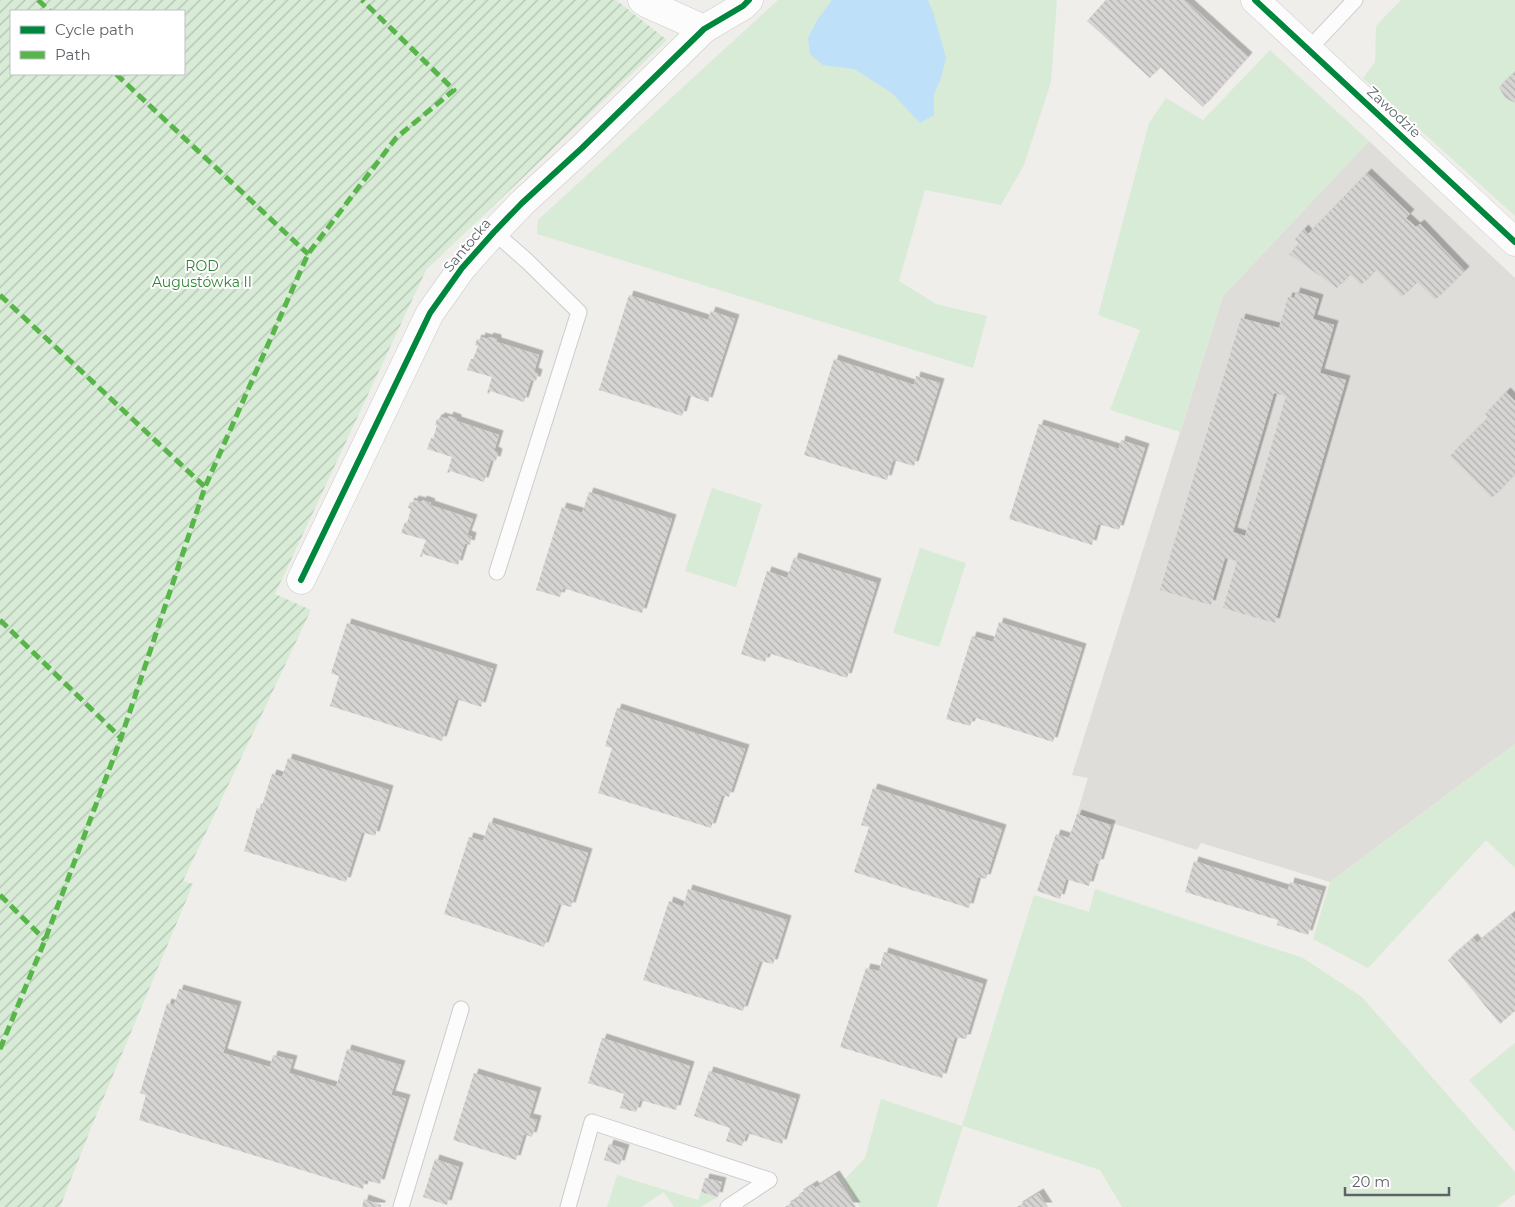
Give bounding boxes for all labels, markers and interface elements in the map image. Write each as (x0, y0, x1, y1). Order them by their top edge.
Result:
legend (10, 10, 185, 75)
text: Cycle path (55, 20, 134, 39)
text: Path (55, 45, 91, 64)
street label: Zawodzie (1363, 83, 1425, 141)
street label: Santocka (439, 214, 495, 276)
park label: ROD Augustówka II (152, 257, 252, 291)
scale bar (1345, 1164, 1449, 1196)
text: 20 m (1352, 1172, 1390, 1191)

